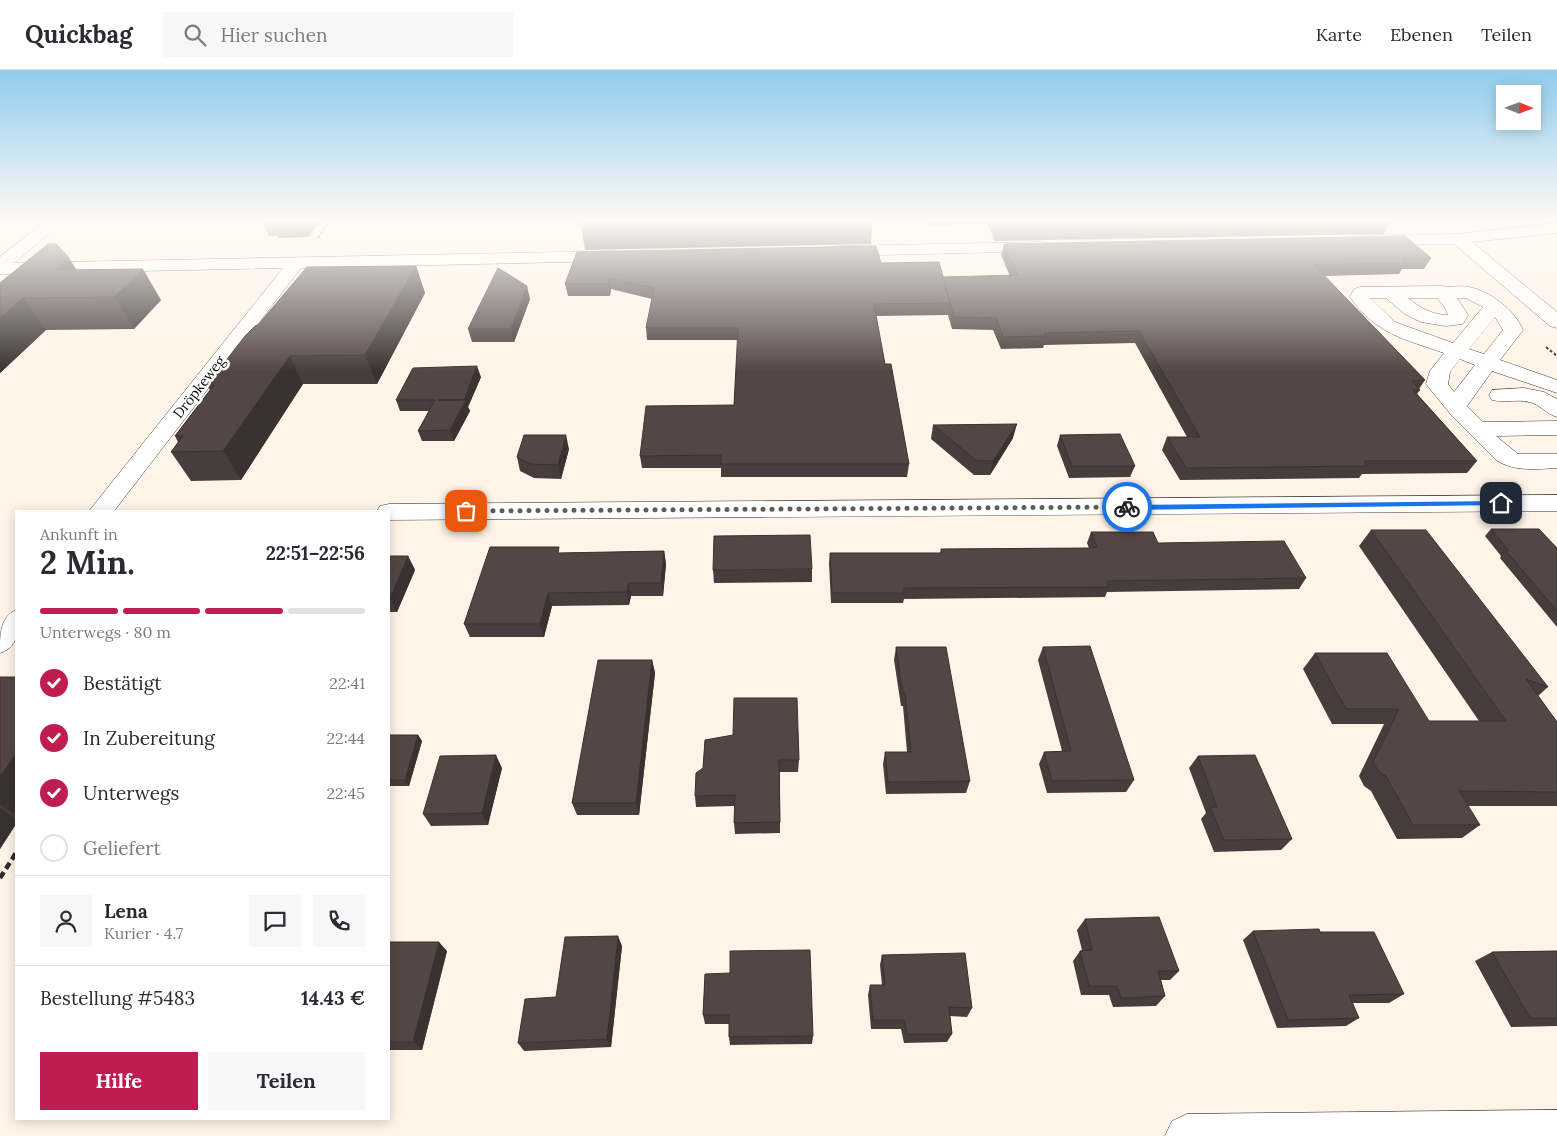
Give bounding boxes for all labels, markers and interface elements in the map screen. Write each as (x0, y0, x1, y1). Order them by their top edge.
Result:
search box (163, 12, 513, 57)
text: Quickbag (25, 19, 133, 50)
icon: search (181, 21, 209, 49)
text: Hier suchen (221, 23, 328, 47)
text: Karte (1316, 23, 1362, 46)
text: Ebenen (1390, 23, 1453, 46)
text: Teilen (1481, 23, 1532, 46)
north arrow (1496, 85, 1541, 130)
map controls (1496, 85, 1541, 130)
street label: Dröpkeweg (169, 352, 229, 422)
courier (1102, 482, 1152, 532)
pin (1480, 482, 1522, 524)
icon: home (1487, 489, 1515, 517)
pin (445, 490, 487, 532)
icon: bike (1113, 493, 1141, 521)
icon: bag (452, 497, 480, 525)
text: Ankunft in (40, 524, 118, 544)
text: 22:51–22:56 (266, 541, 365, 565)
text: 2 Min. (40, 542, 135, 583)
text: Unterwegs · 80 m (40, 622, 171, 642)
icon: check (40, 669, 68, 697)
text: Bestätigt (83, 671, 162, 695)
text: 22:41 (329, 673, 365, 693)
icon: check (40, 724, 68, 752)
text: In Zubereitung (83, 726, 215, 750)
text: 22:44 (326, 728, 365, 748)
icon: check (40, 779, 68, 807)
text: Unterwegs (83, 781, 179, 805)
text: 22:45 (326, 783, 365, 803)
text: Geliefert (83, 836, 161, 860)
button: person (40, 895, 92, 947)
button: chat (249, 895, 301, 947)
button: phone (313, 895, 365, 947)
text: Lena (104, 899, 148, 923)
text: Kurier · 4.7 (104, 923, 183, 943)
text: Bestellung #5483 (40, 986, 195, 1010)
text: 14.43 € (301, 986, 365, 1010)
button: Hilfe (40, 1052, 198, 1110)
button: Teilen (208, 1052, 365, 1110)

